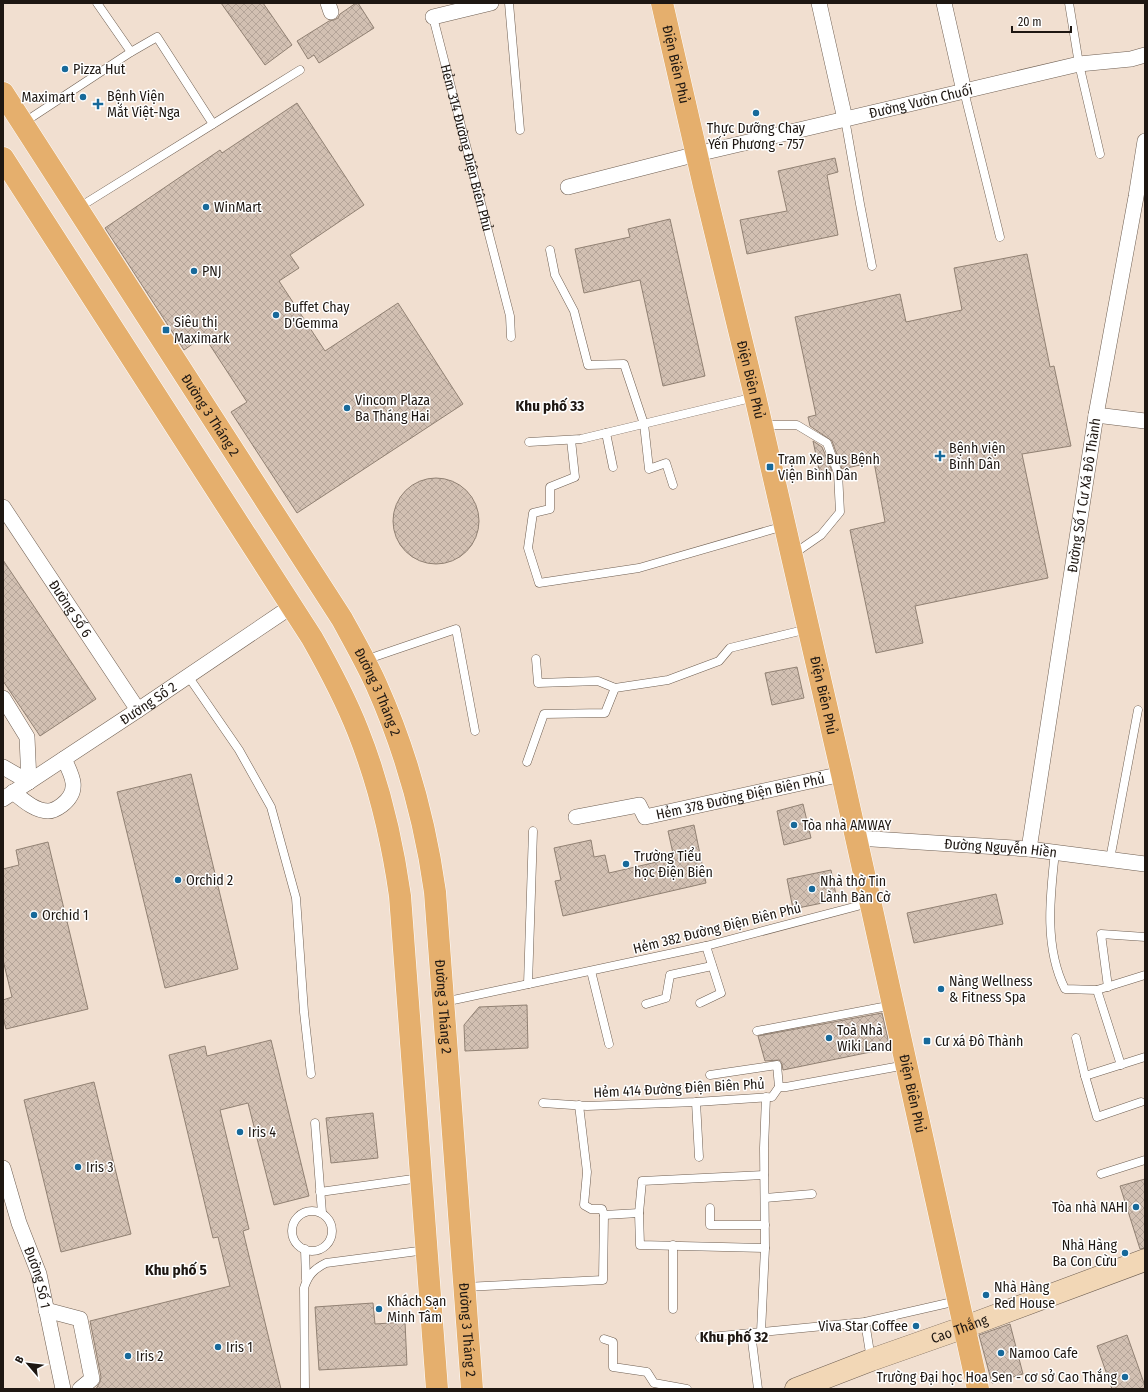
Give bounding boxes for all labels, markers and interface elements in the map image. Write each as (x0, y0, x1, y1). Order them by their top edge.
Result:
scale bar (1012, 8, 1071, 34)
text: 20 m (1018, 15, 1042, 29)
street label: Điện Biên Phủ (658, 24, 693, 105)
place label: Pizza Hut (73, 61, 126, 78)
street label: Hẻm 314 Đường Điện Biên Phủ (437, 63, 496, 233)
marker: Pizza Hut (60, 64, 70, 74)
street label: Đường Vườn Chuối (867, 81, 974, 122)
place label: Bệnh Viện Mắt Việt-Nga (107, 88, 180, 121)
place label: Maximart (21, 89, 75, 106)
marker: Maximart (78, 92, 88, 102)
marker: Bệnh Viện Mắt Việt-Nga (92, 98, 104, 110)
marker: Thực Dưỡng Chay Yến Phương - 757 (751, 108, 761, 118)
place label: Thực Dưỡng Chay Yến Phương - 757 (707, 120, 806, 153)
place label: WinMart (214, 199, 262, 216)
marker: WinMart (201, 202, 211, 212)
place label: PNJ (202, 263, 222, 280)
marker: PNJ (189, 266, 199, 276)
place label: Buffet Chay D'Gemma (284, 299, 350, 332)
marker: Buffet Chay D'Gemma (271, 310, 281, 320)
place label: Siêu thị Maximark (174, 314, 230, 347)
marker: Siêu thị Maximark (161, 325, 171, 335)
street label: Điện Biên Phủ (733, 339, 768, 421)
street label: Đường 3 Tháng 2 (177, 371, 243, 460)
place label: Vincom Plaza Ba Tháng Hai (355, 392, 430, 425)
district label: Khu phố 33 (516, 397, 584, 415)
marker: Vincom Plaza Ba Tháng Hai (342, 403, 352, 413)
street label: Ðường Số 1 Cư Xá Đô Thành (1064, 417, 1104, 574)
place label: Bệnh viện Bình Dân (949, 440, 1006, 473)
marker: Bệnh viện Bình Dân (934, 450, 946, 462)
place label: Trạm Xe Bus Bệnh Viện Bình Dân (778, 451, 880, 484)
marker: Trạm Xe Bus Bệnh Viện Bình Dân (765, 462, 775, 472)
street label: Đường Số 6 (45, 577, 95, 641)
street label: Đường 3 Tháng 2 (350, 645, 404, 738)
street label: Điện Biên Phủ (806, 655, 841, 736)
street label: Đường Số 2 (117, 678, 180, 728)
street label: Hẻm 378 Đường Điện Biên Phủ (654, 770, 826, 823)
place label: Tòa nhà AMWAY (802, 817, 891, 834)
marker: Tòa nhà AMWAY (789, 820, 799, 830)
street label: Đường Nguyễn Hiền (944, 836, 1058, 862)
place label: Trường Tiểu học Điện Biên (634, 847, 713, 881)
marker: Trường Tiểu học Điện Biên (621, 859, 631, 869)
place label: Orchid 2 (186, 872, 233, 889)
place label: Nhà thờ Tin Lành Bàn Cờ (820, 873, 891, 906)
marker: Orchid 2 (173, 875, 183, 885)
marker: Nhà thờ Tin Lành Bàn Cờ (807, 884, 817, 894)
street label: Hẻm 382 Đường Điện Biên Phủ (631, 899, 803, 958)
place label: Orchid 1 (42, 907, 88, 924)
marker: Orchid 1 (29, 910, 39, 920)
street label: Đường 3 Tháng 2 (431, 959, 455, 1054)
place label: Nàng Wellness & Fitness Spa (949, 973, 1032, 1006)
marker: Nàng Wellness & Fitness Spa (936, 984, 946, 994)
place label: Toà Nhà Wiki Land (837, 1022, 892, 1055)
marker: Toà Nhà Wiki Land (824, 1033, 834, 1043)
place label: Cư xá Đô Thành (935, 1033, 1023, 1050)
marker: Cư xá Đô Thành (922, 1036, 932, 1046)
street label: Điện Biên Phủ (895, 1053, 929, 1135)
street label: Hẻm 414 Đường Điện Biên Phủ (593, 1076, 765, 1101)
place label: Iris 4 (248, 1124, 276, 1141)
marker: Iris 4 (235, 1127, 245, 1137)
place label: Iris 3 (86, 1159, 114, 1176)
marker: Iris 3 (73, 1162, 83, 1172)
place label: Tòa nhà NAHI (1052, 1199, 1128, 1216)
marker: Tòa nhà NAHI (1131, 1202, 1141, 1212)
place label: Nhà Hàng Ba Con Cừu (1052, 1237, 1117, 1270)
street label: Đường Số 1 (20, 1244, 54, 1310)
marker: Nhà Hàng Ba Con Cừu (1120, 1248, 1130, 1258)
district label: Khu phố 5 (145, 1261, 207, 1279)
place label: Nhà Hàng Red House (994, 1279, 1055, 1312)
street label: Đường 3 Tháng 2 (455, 1282, 479, 1377)
marker: Nhà Hàng Red House (981, 1290, 991, 1300)
place label: Khách Sạn Minh Tâm (387, 1293, 447, 1326)
marker: Khách Sạn Minh Tâm (374, 1304, 384, 1314)
street label: Cao Thắng (929, 1311, 991, 1347)
place label: Viva Star Coffee (818, 1318, 908, 1335)
marker: Viva Star Coffee (911, 1321, 921, 1331)
district label: Khu phố 32 (700, 1328, 768, 1346)
place label: Iris 1 (226, 1339, 253, 1356)
marker: Iris 1 (213, 1342, 223, 1352)
north arrow (8, 1344, 48, 1384)
place label: Namoo Cafe (1009, 1345, 1078, 1362)
place label: Iris 2 (136, 1348, 164, 1365)
marker: Namoo Cafe (996, 1348, 1006, 1358)
marker: Iris 2 (123, 1351, 133, 1361)
text: B (12, 1354, 27, 1365)
place label: Trường Đại học Hoa Sen - cơ sở Cao Thắng (876, 1368, 1117, 1386)
marker: Trường Đại học Hoa Sen - cơ sở Cao Thắng (1120, 1372, 1130, 1382)

